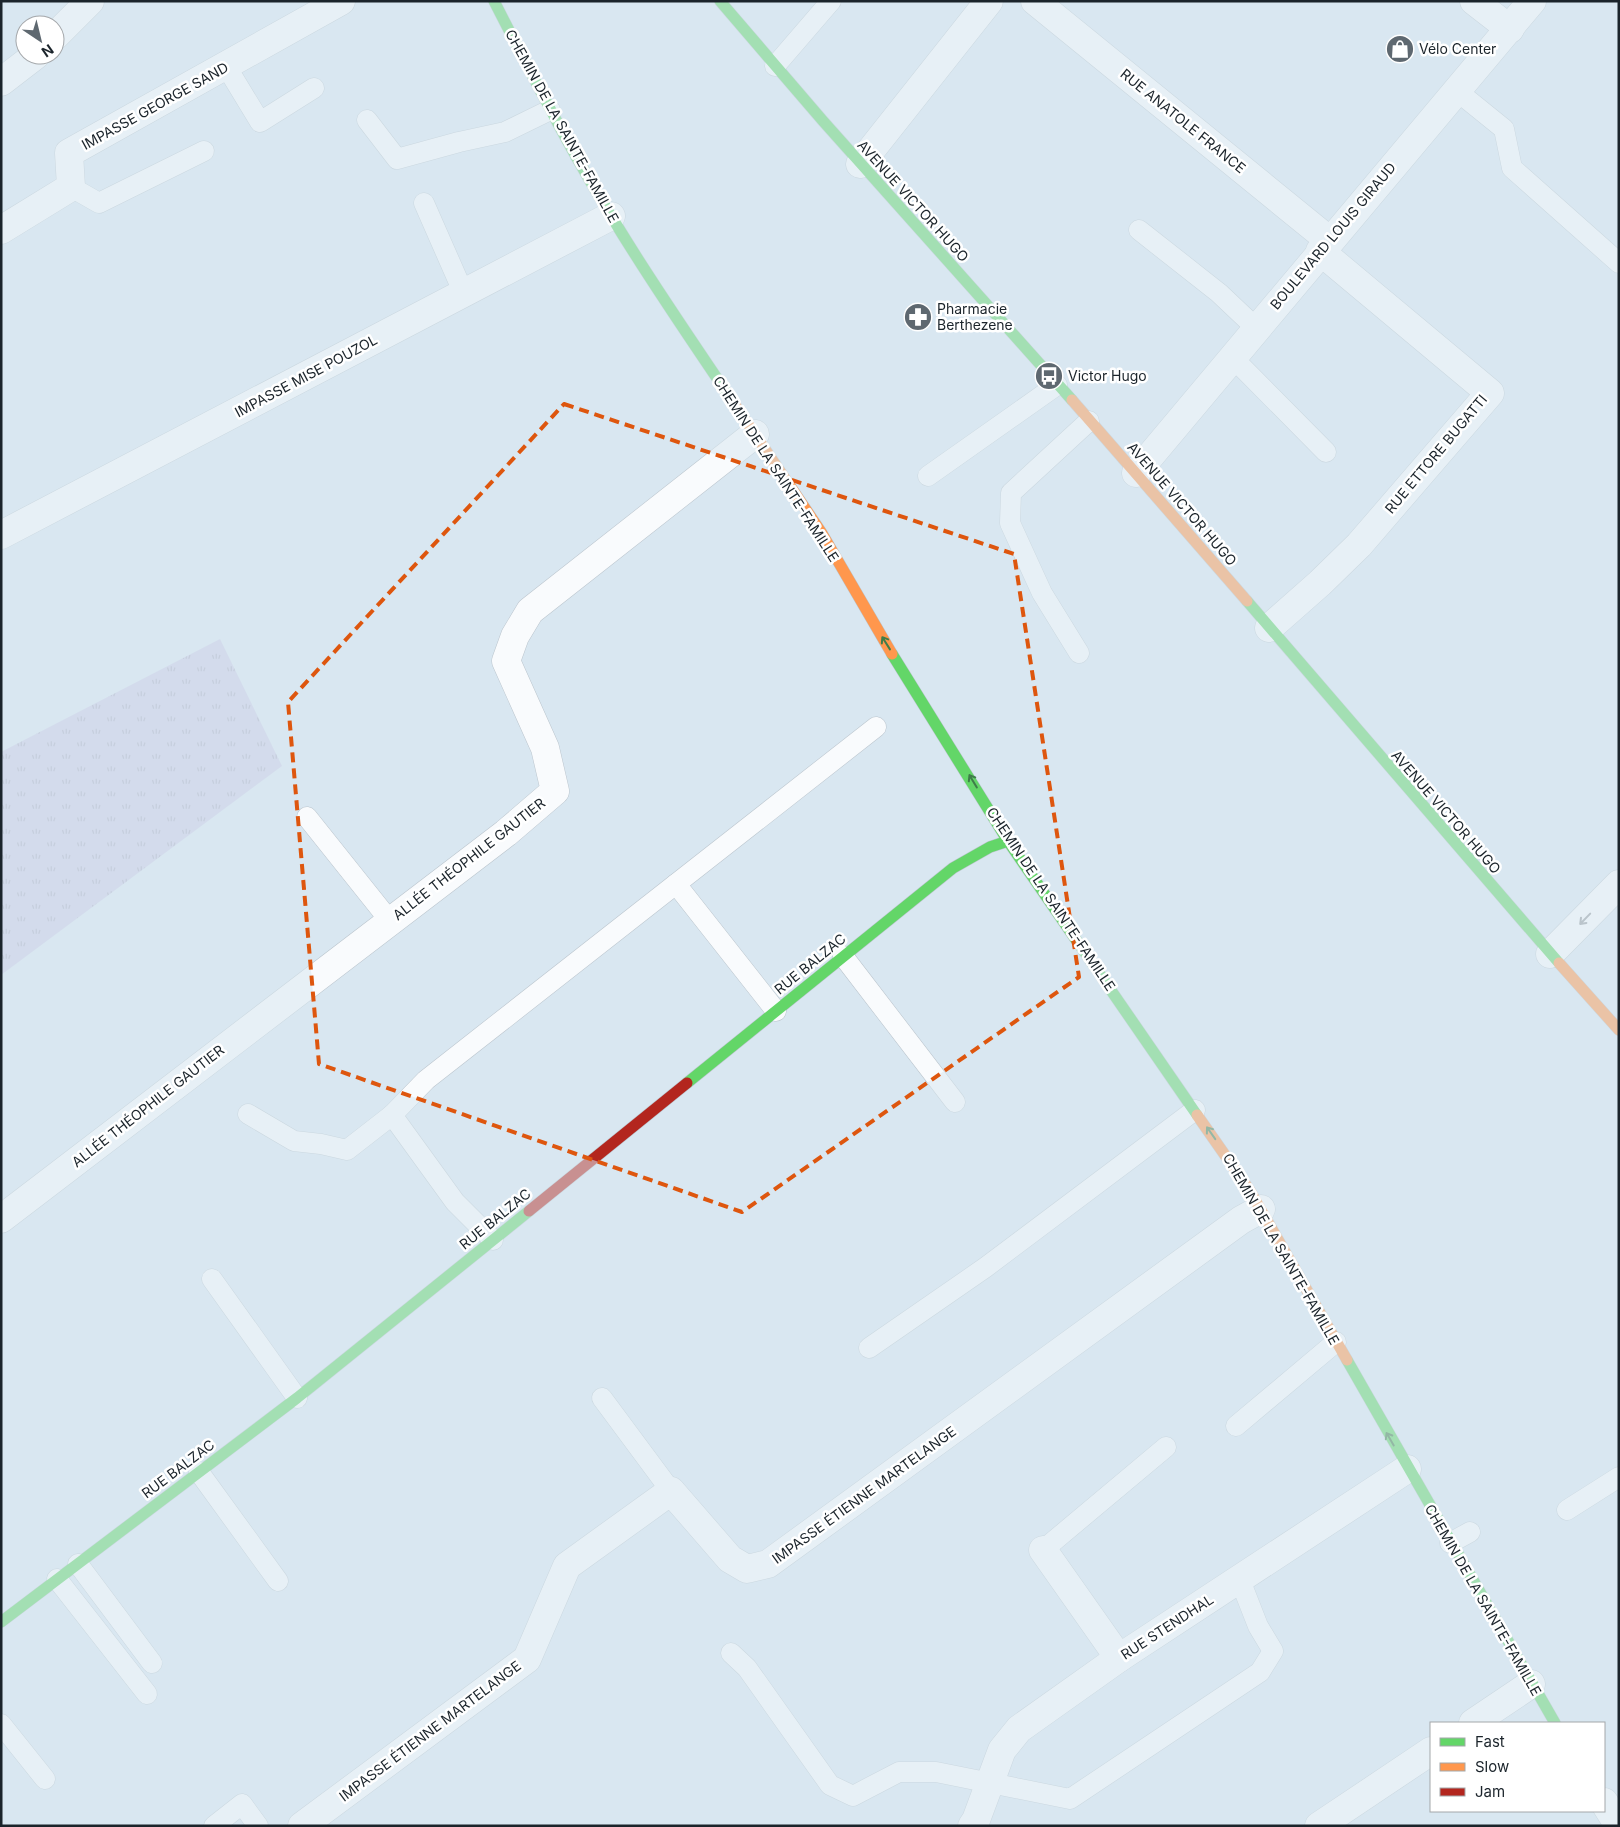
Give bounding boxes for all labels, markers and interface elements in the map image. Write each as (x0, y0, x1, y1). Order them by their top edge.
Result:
north arrow (15, 15, 65, 65)
street label: CHEMIN DE LA SAINTE-FAMILLE (502, 26, 623, 225)
shop icon: Vélo Center (1385, 34, 1415, 64)
place label: Vélo Center (1419, 40, 1496, 57)
text: N (38, 41, 57, 61)
street label: IMPASSE GEORGE SAND (78, 58, 231, 153)
street label: RUE ANATOLE FRANCE (1117, 65, 1249, 176)
street label: AVENUE VICTOR HUGO (854, 136, 973, 265)
street label: BOULEVARD LOUIS GIRAUD (1266, 159, 1399, 313)
place label: Pharmacie Berthezene (937, 300, 1013, 333)
pharmacy icon: Pharmacie Berthezene (903, 302, 933, 332)
street label: IMPASSE MISE POUZOL (232, 331, 380, 420)
bus stop icon: Victor Hugo (1034, 361, 1064, 391)
place label: Victor Hugo (1068, 367, 1147, 384)
street label: CHEMIN DE LA SAINTE-FAMILLE (710, 373, 843, 565)
street label: RUE ETTORE BUGATTI (1381, 391, 1490, 517)
street label: AVENUE VICTOR HUGO (1124, 438, 1241, 569)
one-way arrow (881, 637, 891, 651)
street label: AVENUE VICTOR HUGO (1388, 746, 1505, 877)
one-way arrow (967, 774, 977, 788)
street label: ALLÉE THÉOPHILE GAUTIER (389, 794, 548, 923)
street label: CHEMIN DE LA SAINTE-FAMILLE (983, 804, 1119, 994)
one-way arrow (1579, 913, 1591, 925)
street label: RUE BALZAC (771, 930, 849, 998)
street label: ALLÉE THÉOPHILE GAUTIER (68, 1041, 227, 1170)
one-way arrow (1206, 1126, 1216, 1140)
street label: CHEMIN DE LA SAINTE-FAMILLE (1220, 1150, 1343, 1347)
street label: RUE BALZAC (456, 1185, 534, 1253)
street label: IMPASSE ÉTIENNE MARTELANGE (768, 1422, 959, 1567)
one-way arrow (1385, 1432, 1395, 1446)
street label: RUE BALZAC (138, 1436, 217, 1501)
street label: CHEMIN DE LA SAINTE-FAMILLE (1422, 1501, 1545, 1698)
street label: RUE STENDHAL (1117, 1590, 1216, 1663)
street label: IMPASSE ÉTIENNE MARTELANGE (335, 1657, 524, 1805)
legend (1430, 1722, 1605, 1812)
text: Fast (1475, 1732, 1505, 1751)
text: Slow (1475, 1757, 1509, 1776)
text: Jam (1475, 1782, 1505, 1801)

